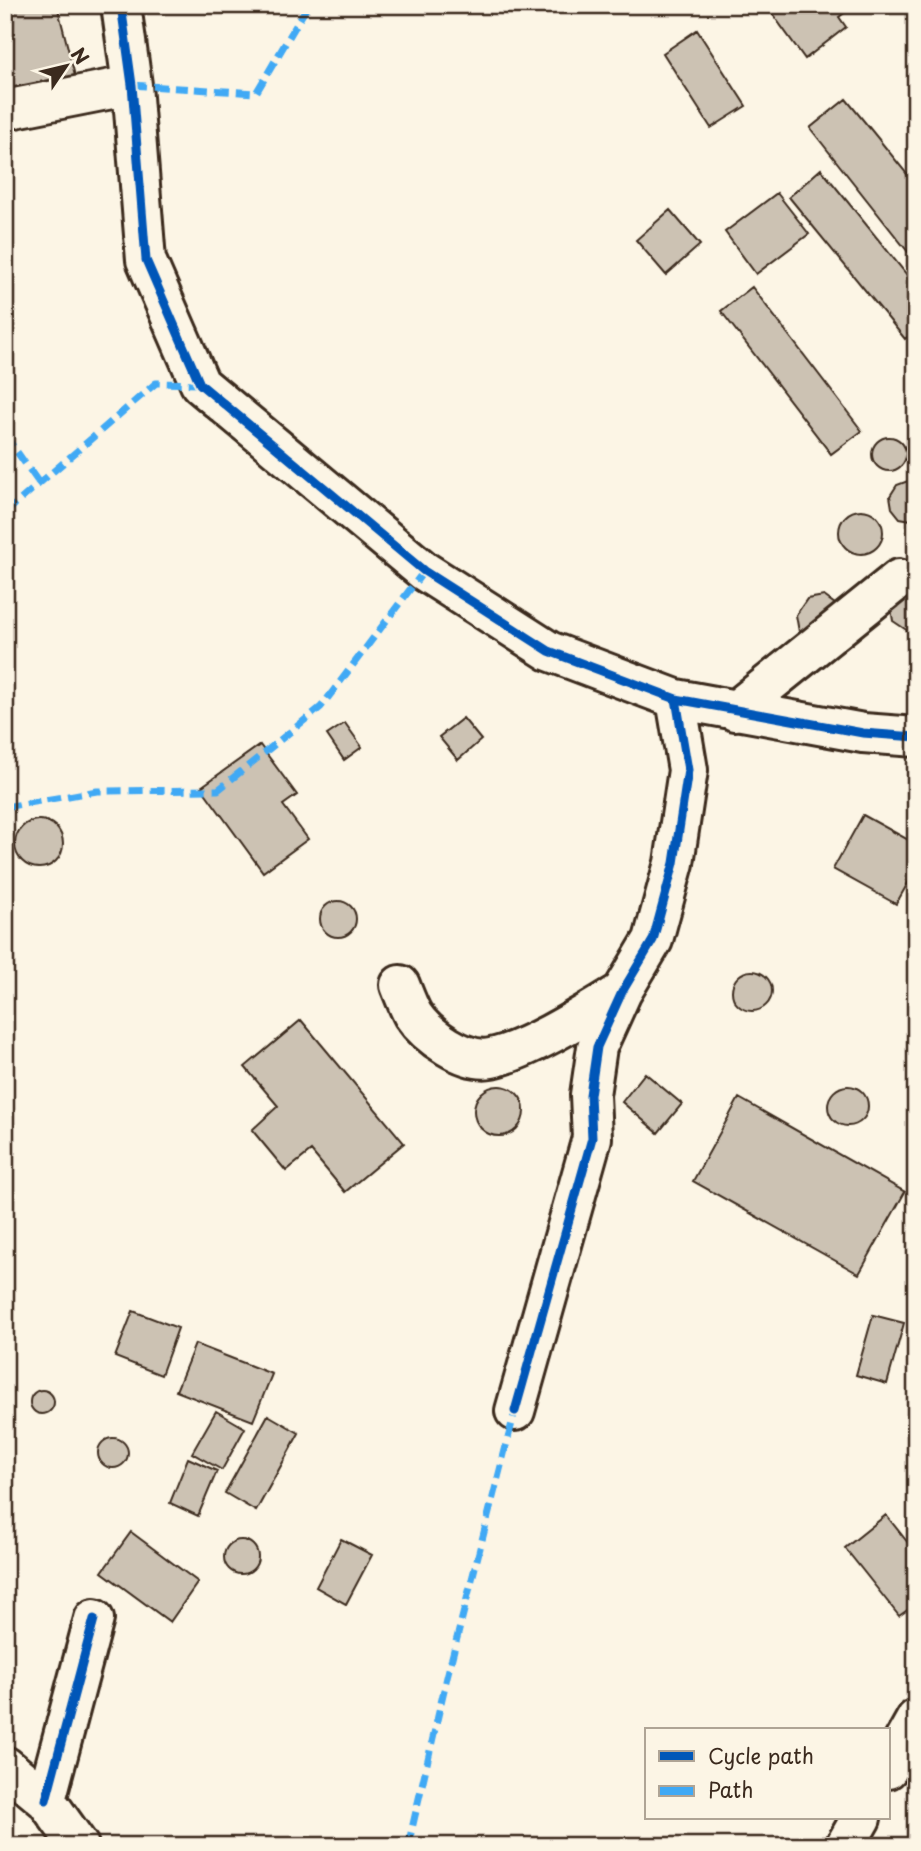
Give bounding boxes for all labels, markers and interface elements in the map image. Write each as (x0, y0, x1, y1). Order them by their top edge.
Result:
north arrow (32, 32, 102, 102)
text: N (65, 41, 97, 70)
legend (645, 1728, 890, 1820)
text: Cycle path (708, 1739, 814, 1771)
text: Path (708, 1773, 753, 1805)

